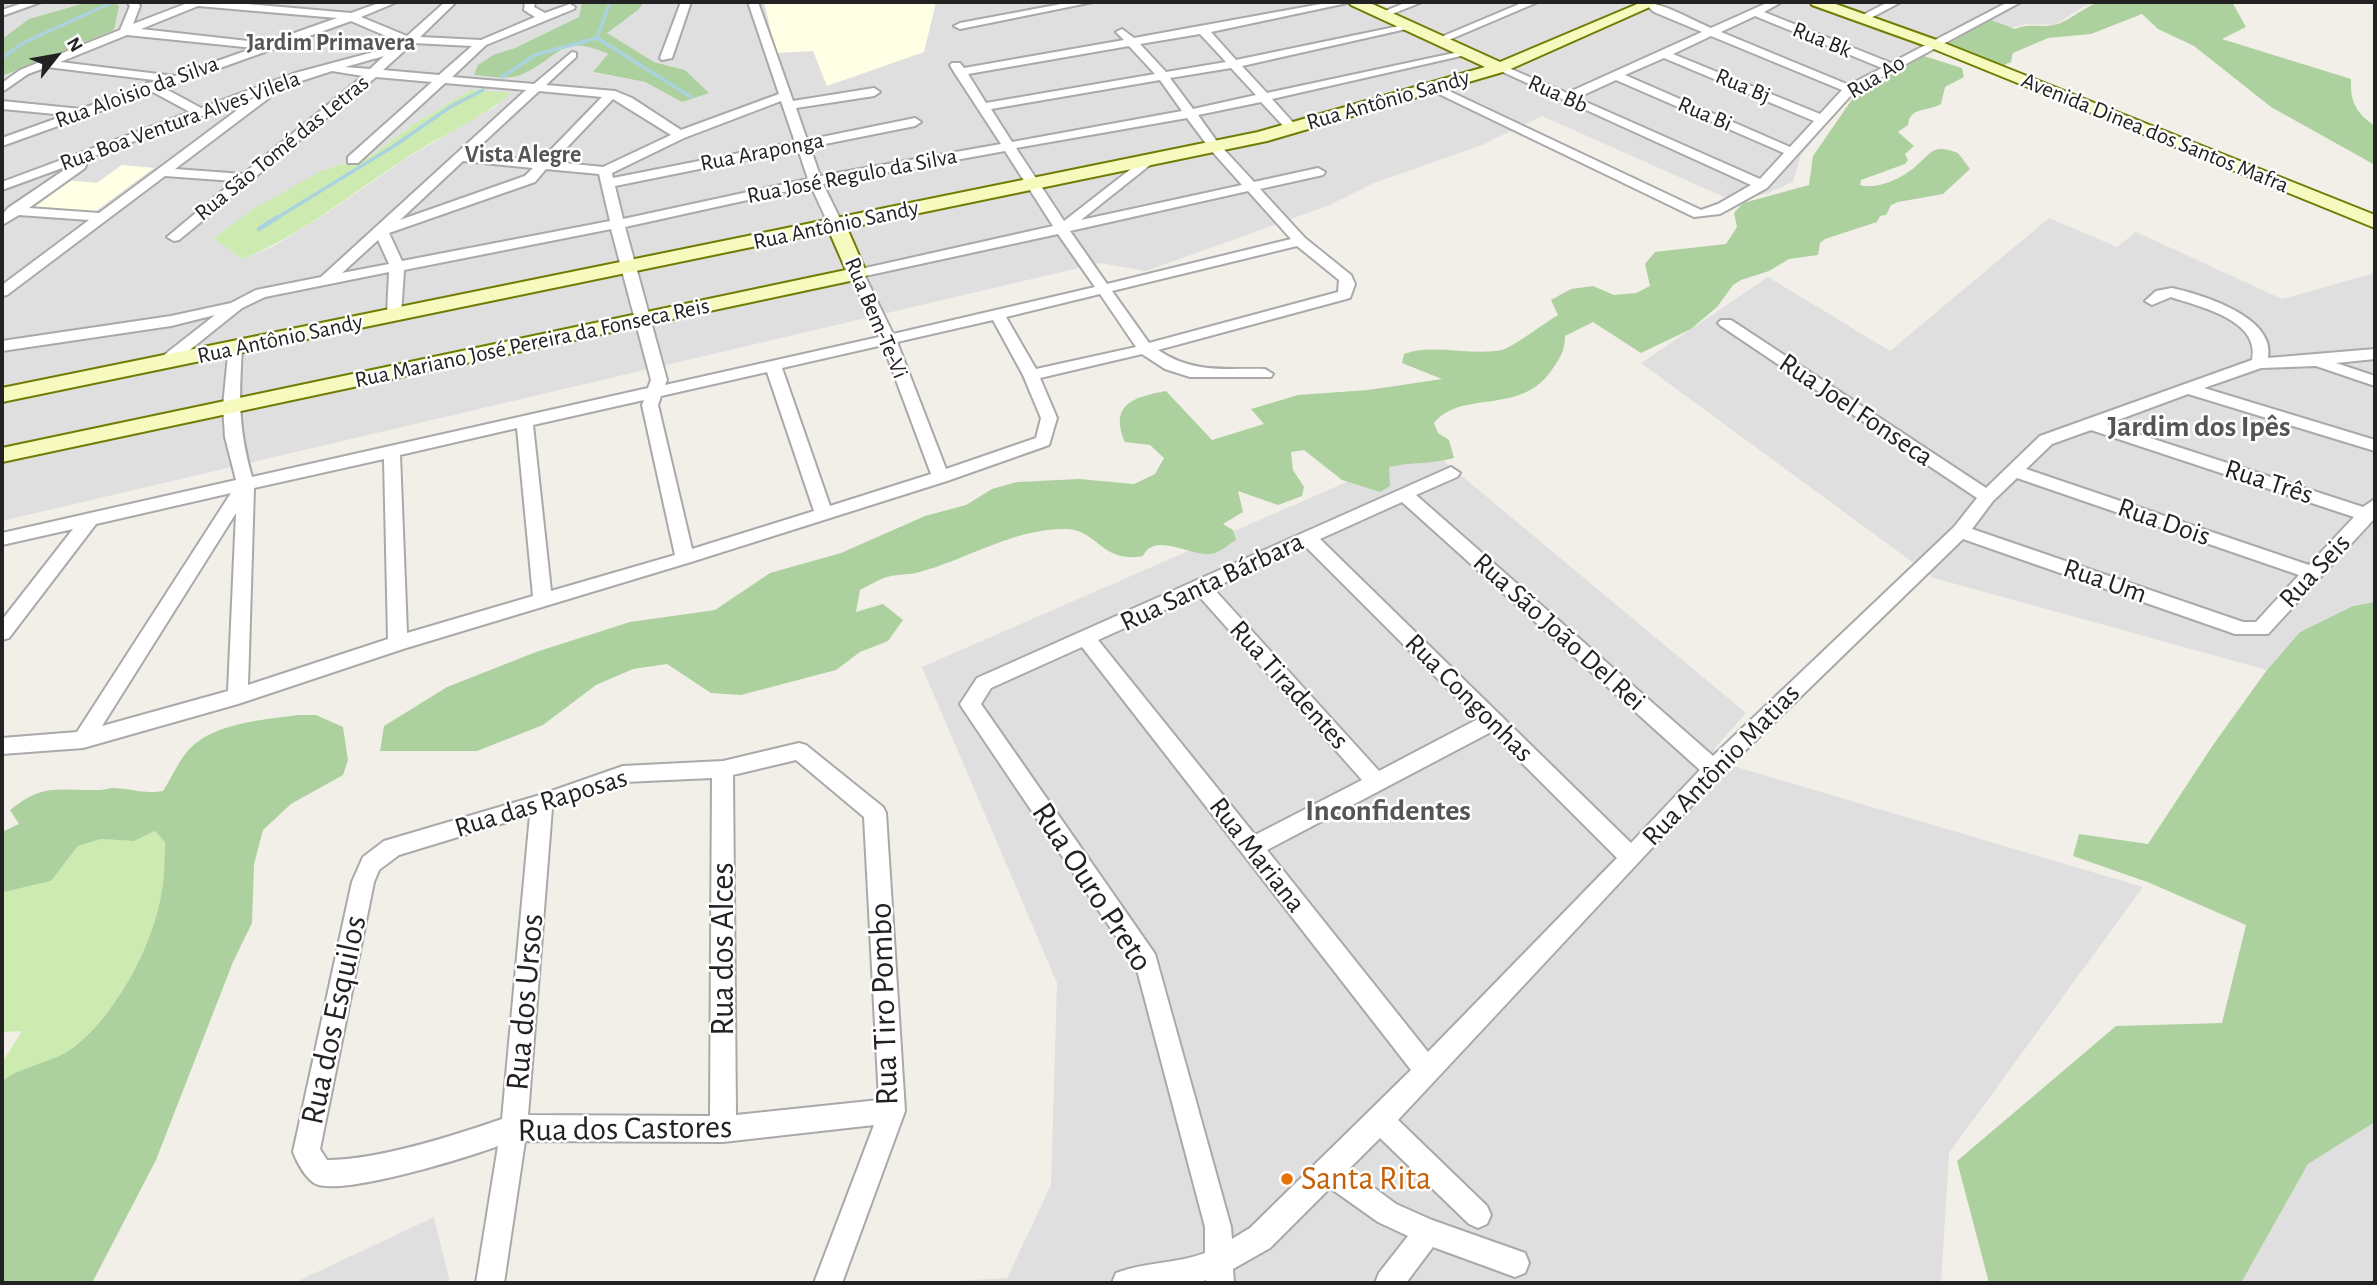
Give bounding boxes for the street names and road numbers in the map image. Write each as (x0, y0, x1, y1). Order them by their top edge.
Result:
street label: Rua Bk (1788, 16, 1856, 64)
street label: Rua Ao (1842, 49, 1910, 105)
street label: Rua Aloisio da Silva (52, 50, 222, 134)
street label: Rua Bj (1711, 62, 1775, 110)
street label: Rua Antônio Sandy (1303, 64, 1473, 136)
street label: Rua Boa Ventura Alves Vilela (56, 65, 304, 177)
street label: Avenida Dinea dos Santos Mafra (2017, 67, 2293, 199)
street label: Rua São Tomé das Letras (189, 69, 375, 227)
street label: Rua Bb (1524, 69, 1592, 119)
street label: Rua Bi (1674, 90, 1736, 138)
street label: Rua Araponga (698, 126, 826, 178)
street label: Rua José Regulo da Silva (744, 142, 960, 210)
street label: Rua Antônio Sandy (751, 194, 921, 256)
street label: Rua Bem-Te-Vi (838, 253, 914, 383)
street label: Rua Mariano José Pereira da Fonseca Reis (352, 292, 712, 394)
street label: Rua Antônio Sandy (195, 308, 365, 370)
street label: Rua Joel Fonseca (1772, 346, 1940, 474)
street label: Rua Três (2221, 452, 2317, 512)
street label: Rua Dois (2113, 491, 2215, 553)
street label: Rua Santa Bárbara (1115, 525, 1309, 639)
street label: Rua Seis (2272, 527, 2358, 615)
street label: Rua São João Del Rei (1466, 546, 1652, 718)
street label: Rua Um (2059, 551, 2151, 611)
street label: Rua Tiradentes (1222, 613, 1356, 757)
street label: Rua Congonhas (1398, 627, 1540, 769)
street label: Rua Antônio Matias (1635, 677, 1807, 853)
street label: Rua das Raposas (451, 761, 631, 845)
street label: Rua Mariana (1202, 791, 1312, 919)
street label: Rua Ouro Preto (1023, 795, 1161, 979)
street label: Rua dos Alces (703, 862, 743, 1036)
street label: Rua Tiro Pombo (861, 902, 907, 1106)
street label: Rua dos Esquilos (293, 912, 375, 1128)
street label: Rua dos Ursos (498, 912, 552, 1092)
street label: Rua dos Castores (517, 1107, 733, 1151)

